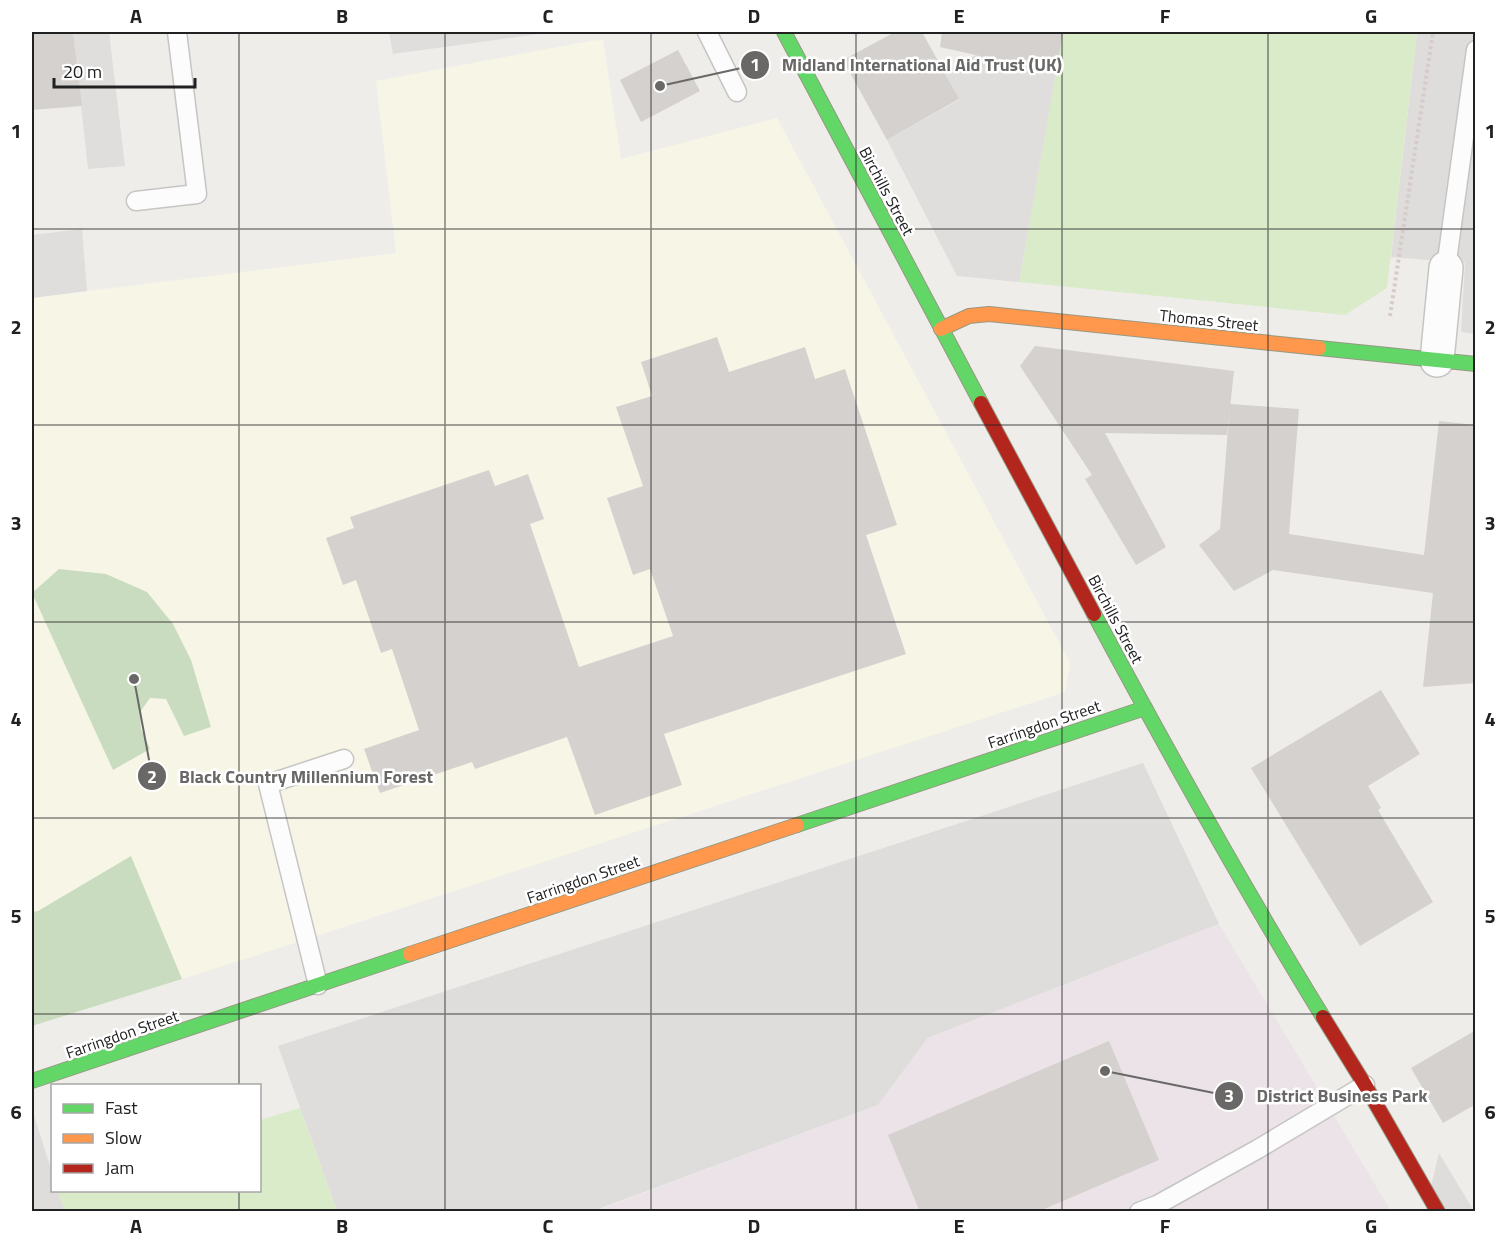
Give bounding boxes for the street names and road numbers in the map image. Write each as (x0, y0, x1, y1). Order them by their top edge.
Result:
street label: Birchills Street (854, 142, 921, 240)
street label: Thomas Street (1158, 303, 1260, 337)
street label: Birchills Street (1083, 570, 1150, 668)
street label: Farringdon Street (985, 693, 1104, 754)
street label: Farringdon Street (524, 848, 643, 909)
street label: Farringdon Street (63, 1003, 182, 1064)

